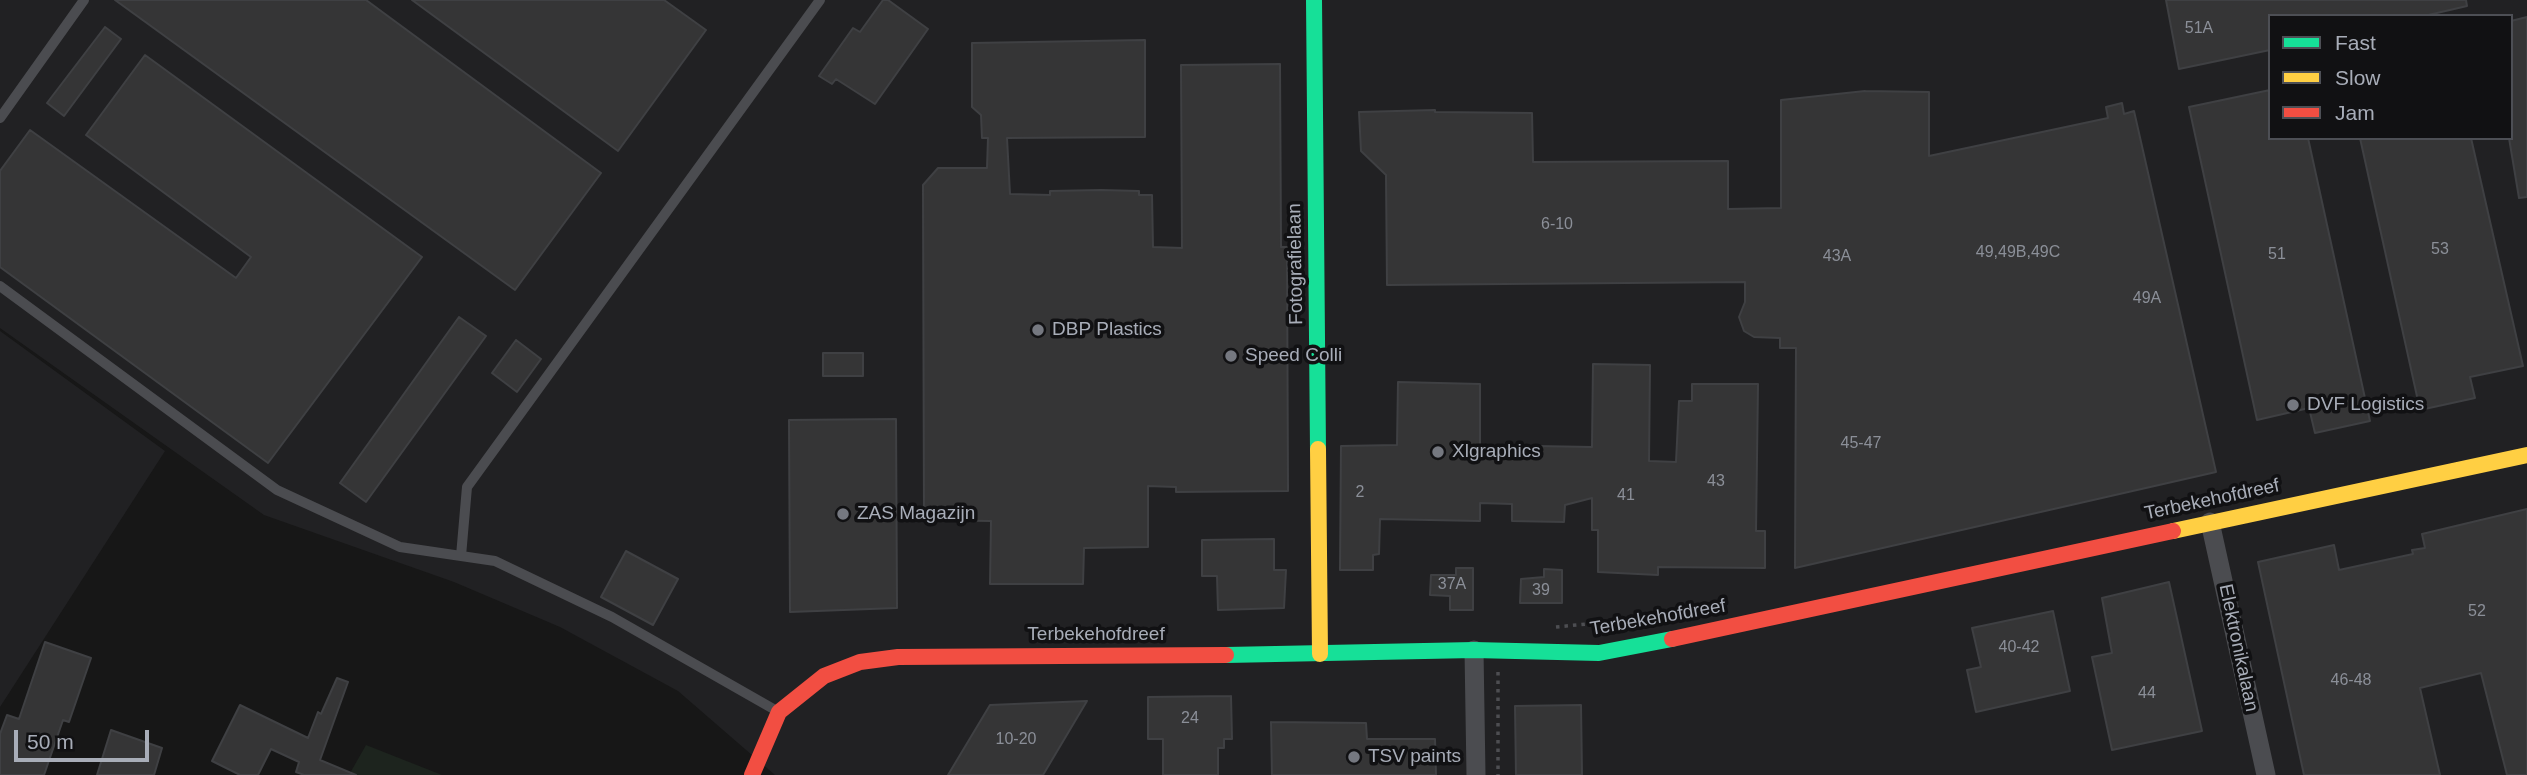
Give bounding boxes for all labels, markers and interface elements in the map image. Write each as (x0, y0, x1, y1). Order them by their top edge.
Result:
legend (2268, 14, 2513, 140)
house number: 51A (2185, 19, 2213, 39)
text: Fast (2335, 31, 2376, 54)
text: Slow (2335, 66, 2381, 89)
text: Jam (2335, 101, 2375, 124)
street label: Fotografielaan (1284, 203, 1308, 325)
house number: 6-10 (1541, 215, 1573, 235)
house number: 53 (2431, 240, 2449, 260)
house number: 49,49B,49C (1976, 243, 2060, 263)
house number: 51 (2268, 245, 2286, 265)
house number: 43A (1823, 247, 1851, 267)
house number: 49A (2133, 289, 2161, 309)
place label: DBP Plastics (1052, 319, 1162, 341)
marker: DBP Plastics (1030, 322, 1046, 338)
place label: Speed Colli (1245, 345, 1342, 367)
marker: Speed Colli (1223, 348, 1239, 364)
place label: DVF Logistics (2307, 394, 2424, 416)
marker: DVF Logistics (2285, 397, 2301, 413)
house number: 45-47 (1841, 434, 1881, 454)
place label: Xlgraphics (1452, 441, 1541, 463)
marker: Xlgraphics (1430, 444, 1446, 460)
house number: 43 (1707, 472, 1725, 492)
street label: Terbekehofdreef (2142, 475, 2282, 525)
house number: 2 (1356, 483, 1364, 503)
house number: 41 (1617, 486, 1635, 506)
place label: ZAS Magazijn (857, 503, 975, 525)
marker: ZAS Magazijn (835, 506, 851, 522)
house number: 37A (1438, 575, 1466, 595)
house number: 39 (1532, 581, 1550, 601)
street label: Elektronikalaan (2213, 582, 2263, 714)
street label: Terbekehofdreef (1588, 595, 1728, 641)
house number: 52 (2468, 602, 2486, 622)
street label: Terbekehofdreef (1027, 624, 1165, 646)
house number: 40-42 (1999, 638, 2039, 658)
house number: 46-48 (2331, 671, 2371, 691)
house number: 44 (2138, 684, 2156, 704)
house number: 24 (1181, 709, 1199, 729)
scale bar (18, 716, 152, 760)
text: 50 m (27, 730, 74, 753)
house number: 10-20 (996, 730, 1036, 750)
place label: TSV paints (1368, 746, 1461, 768)
marker: TSV paints (1346, 749, 1362, 765)

